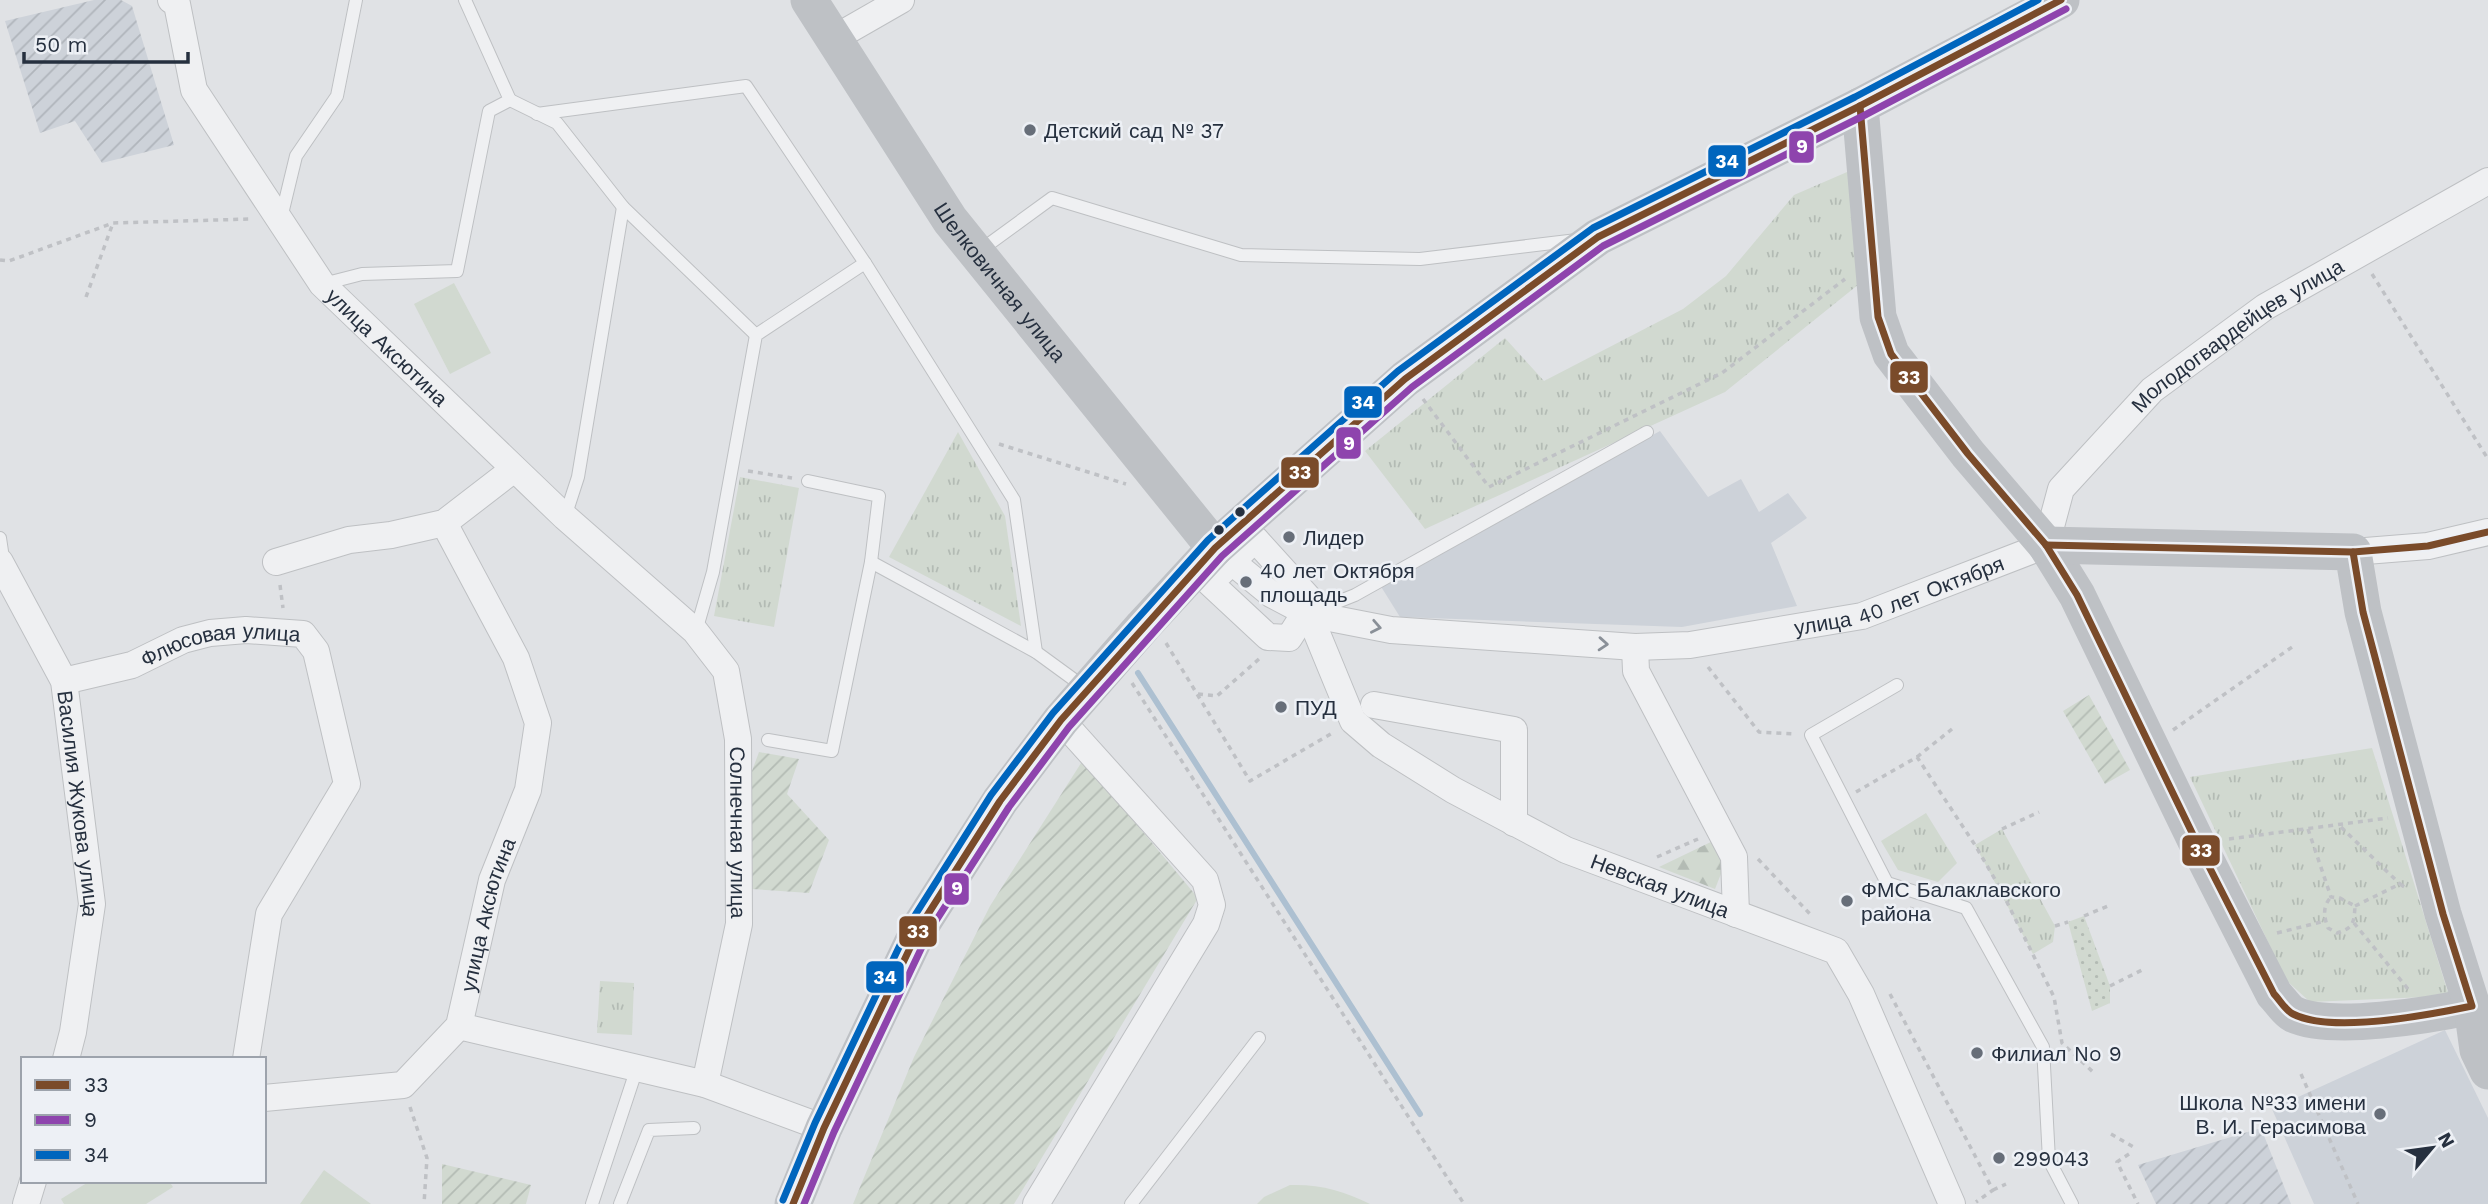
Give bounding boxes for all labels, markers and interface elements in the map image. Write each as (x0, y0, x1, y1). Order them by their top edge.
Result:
scale bar (24, 21, 189, 65)
text: 50 m (35, 32, 87, 57)
place label: Детский сад № 37 (1044, 118, 1224, 143)
marker: Детский сад № 37 (1022, 122, 1038, 138)
line badge: 9 (1788, 130, 1815, 164)
text: 9 (1796, 135, 1808, 158)
line badge: 34 (1707, 144, 1747, 178)
text: 34 (1715, 150, 1739, 173)
street label: Шелковичная улица (929, 197, 1072, 367)
street label: Молодогвардейцев улица (2126, 253, 2348, 417)
street label: улица Аксютина (321, 283, 454, 411)
line badge: 33 (1889, 360, 1929, 394)
text: 33 (1898, 366, 1920, 389)
line badge: 34 (1343, 385, 1383, 419)
text: 34 (1351, 391, 1375, 414)
line badge: 9 (1335, 426, 1362, 460)
text: 9 (1343, 432, 1355, 455)
line badge: 33 (1280, 456, 1320, 489)
text: 33 (1289, 461, 1311, 484)
unlabelled marker (1233, 505, 1247, 519)
unlabelled marker (1212, 523, 1226, 537)
place label: Лидер (1303, 525, 1364, 550)
marker: Лидер (1281, 529, 1297, 545)
street label: улица 40 лет Октября (1792, 550, 2007, 640)
place label: 40 лет Октября площадь (1260, 558, 1415, 607)
marker: 40 лет Октября площадь (1238, 574, 1254, 590)
street label: Флюсовая улица (136, 617, 302, 671)
one-way arrow (1370, 619, 1382, 634)
one-way arrow (1597, 636, 1608, 651)
street label: Василия Жукова улица (53, 689, 105, 920)
place label: ПУД (1295, 695, 1337, 720)
marker: ПУД (1273, 699, 1289, 715)
street label: Солнечная улица (726, 747, 751, 919)
street label: улица Аксютина (455, 833, 520, 994)
line badge: 33 (2181, 834, 2221, 867)
text: 33 (2190, 839, 2212, 862)
street label: Невская улица (1587, 848, 1733, 923)
line badge: 9 (943, 872, 970, 906)
text: 9 (951, 877, 963, 900)
place label: ФМС Балаклавского района (1861, 877, 2061, 926)
marker: ФМС Балаклавского района (1839, 893, 1855, 909)
line badge: 33 (898, 915, 938, 948)
text: 33 (907, 920, 929, 943)
line badge: 34 (865, 960, 905, 994)
text: 34 (873, 966, 897, 989)
place label: Филиал No 9 (1991, 1041, 2122, 1066)
marker: Филиал No 9 (1969, 1045, 1985, 1061)
legend (21, 1057, 266, 1183)
text: 33 (84, 1072, 109, 1097)
place label: Школа №33 имени В. И. Герасимова (2179, 1090, 2366, 1139)
marker: Школа №33 имени В. И. Герасимова (2372, 1106, 2388, 1122)
text: 9 (84, 1107, 97, 1132)
north arrow (2397, 1113, 2467, 1183)
text: N (2433, 1128, 2460, 1152)
text: 34 (84, 1142, 109, 1167)
place label: 299043 (2013, 1146, 2089, 1171)
marker: 299043 (1991, 1150, 2007, 1166)

